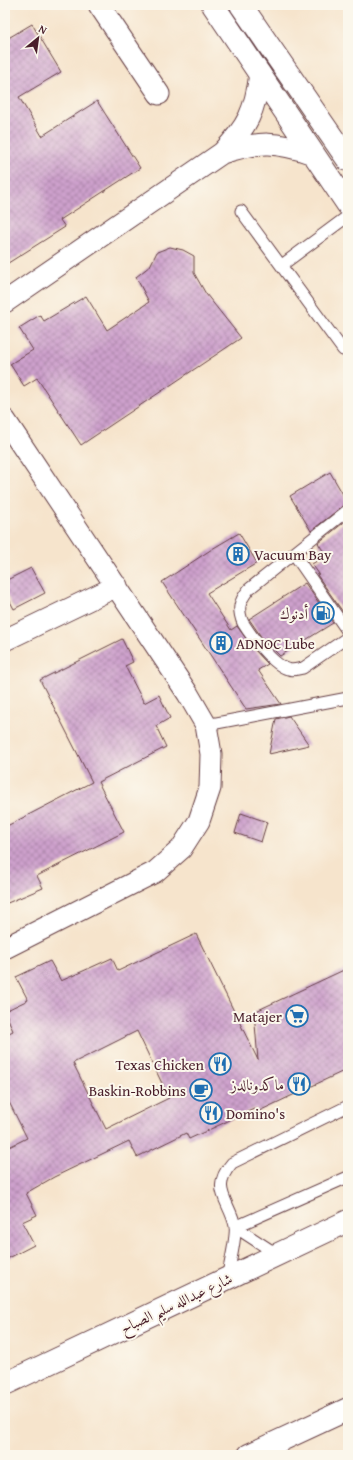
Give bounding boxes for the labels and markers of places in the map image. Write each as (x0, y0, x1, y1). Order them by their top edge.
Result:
building icon: Vacuum Bay (225, 541, 251, 567)
place label: Vacuum Bay (254, 544, 332, 565)
fuel station icon: أدنوك (310, 600, 336, 626)
place label: أدنوك (280, 603, 308, 624)
building icon: ADNOC Lube (208, 630, 234, 656)
place label: ADNOC Lube (236, 633, 315, 654)
supermarket icon: Matajer (284, 1003, 310, 1029)
place label: Matajer (233, 1006, 282, 1027)
restaurant icon: Texas Chicken (207, 1051, 233, 1077)
place label: Texas Chicken (115, 1054, 205, 1075)
restaurant icon: ماكدونالدز (286, 1071, 312, 1097)
place label: ماكدونالدز (229, 1074, 284, 1095)
cafe icon: Baskin-Robbins (188, 1077, 214, 1103)
place label: Baskin-Robbins (89, 1080, 186, 1101)
restaurant icon: Domino's (198, 1100, 224, 1126)
place label: Domino's (226, 1103, 285, 1124)

